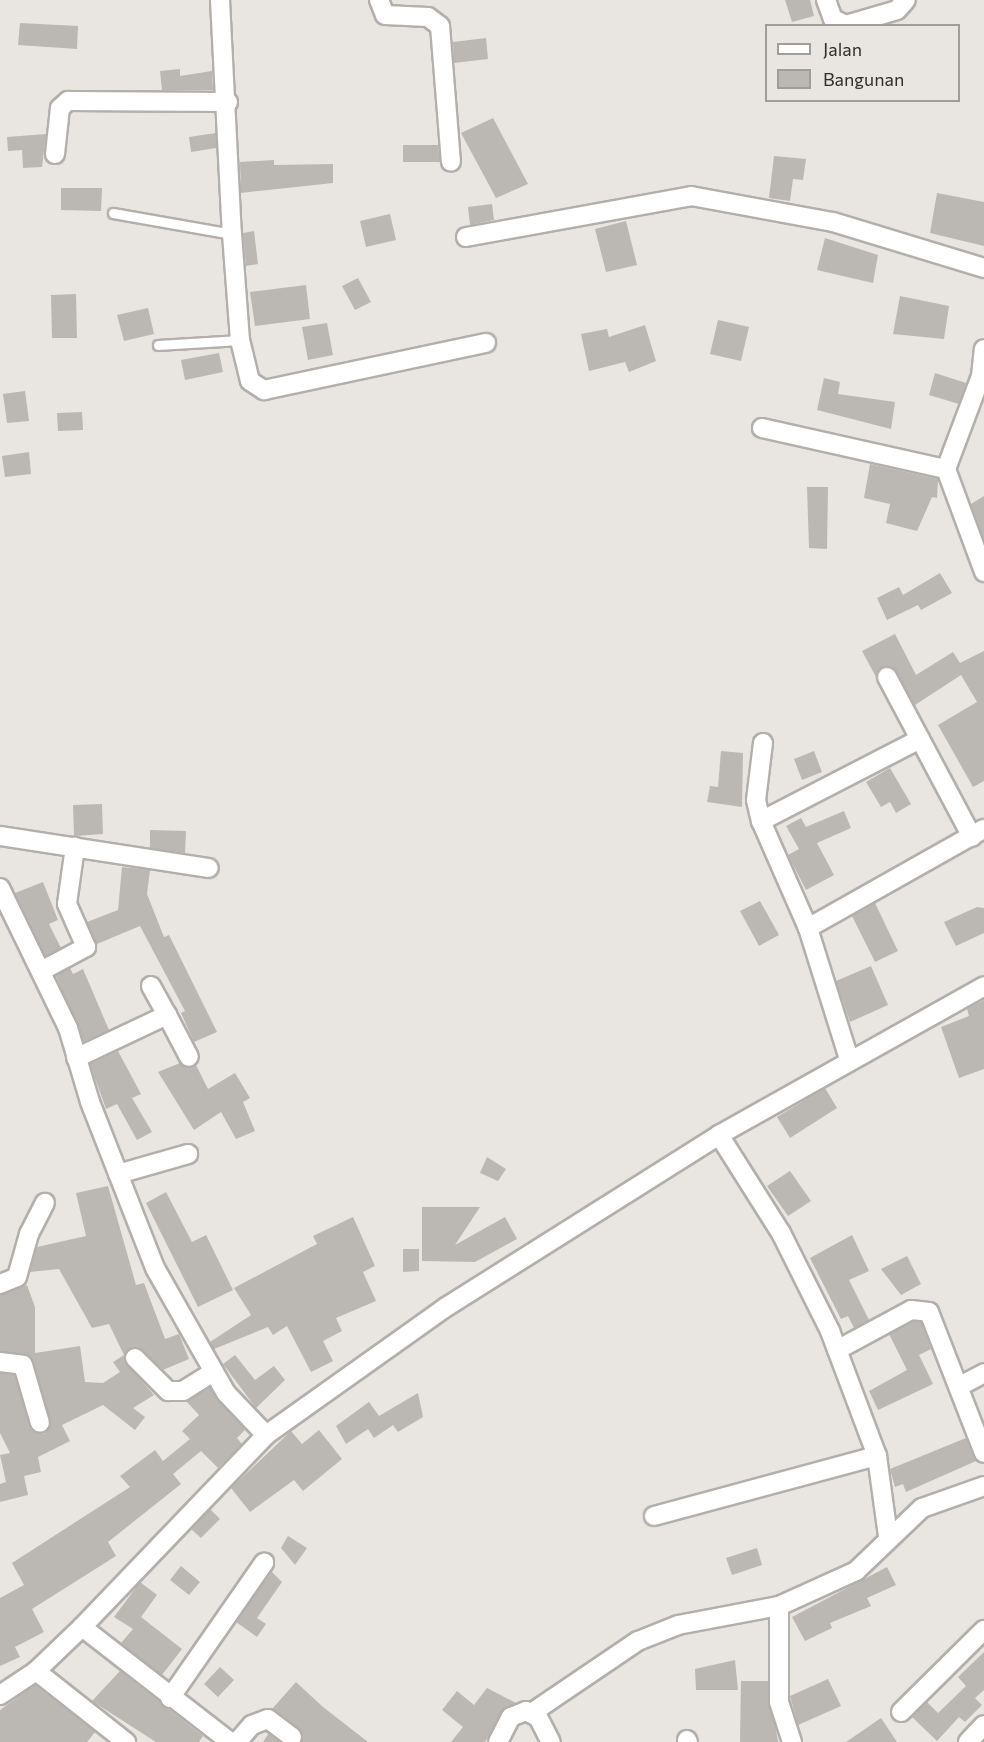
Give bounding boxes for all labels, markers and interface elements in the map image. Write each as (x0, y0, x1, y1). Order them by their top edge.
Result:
legend (765, 24, 960, 102)
text: Jalan (823, 38, 862, 60)
text: Bangunan (823, 68, 904, 90)

